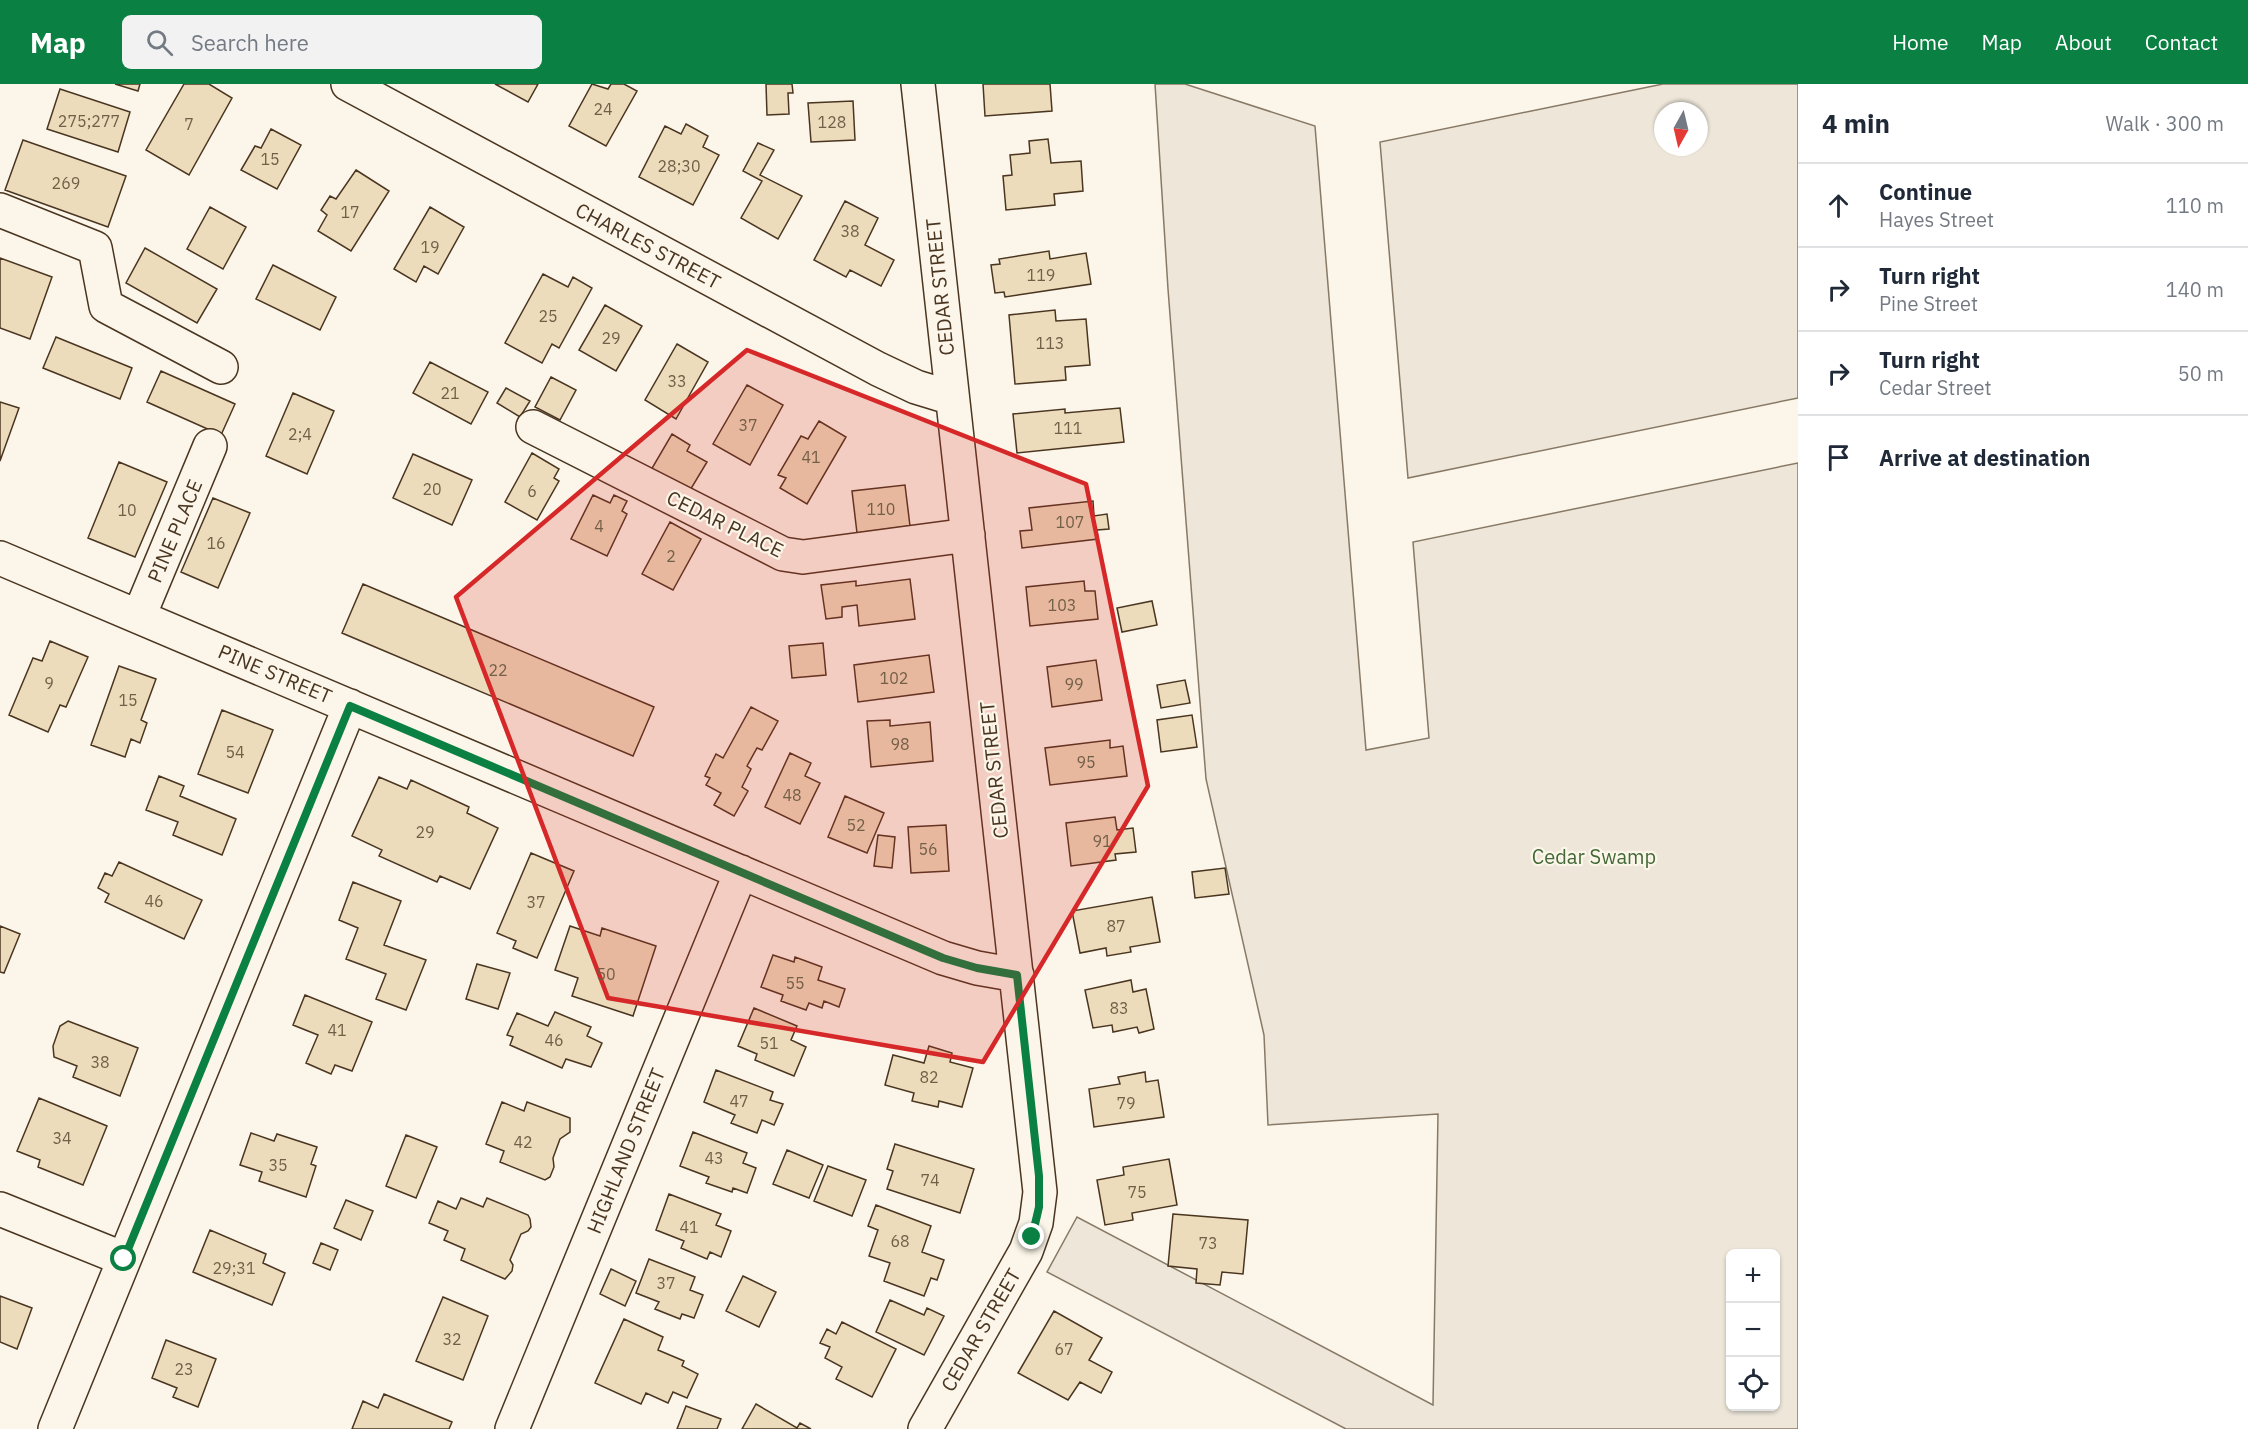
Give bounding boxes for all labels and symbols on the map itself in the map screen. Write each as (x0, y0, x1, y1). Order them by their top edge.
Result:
house number: 24 (593, 99, 613, 119)
north arrow (1654, 102, 1708, 156)
house number: 275;277 (58, 111, 120, 131)
house number: 128 (818, 112, 846, 132)
house number: 7 (184, 114, 194, 134)
house number: 15 (260, 149, 280, 169)
house number: 28;30 (657, 156, 701, 176)
house number: 269 (52, 173, 80, 193)
street label: CHARLES STREET (571, 196, 725, 295)
house number: 17 (340, 202, 360, 222)
street label: CEDAR STREET (919, 217, 960, 357)
house number: 38 (840, 221, 860, 241)
house number: 19 (420, 237, 440, 257)
house number: 119 (1027, 265, 1055, 285)
house number: 25 (538, 306, 558, 326)
house number: 29 (601, 328, 621, 348)
house number: 113 (1036, 333, 1064, 353)
house number: 33 (667, 371, 687, 391)
house number: 21 (440, 383, 460, 403)
house number: 37 (738, 415, 758, 435)
house number: 111 (1054, 418, 1082, 438)
house number: 2;4 (288, 424, 312, 444)
house number: 41 (801, 447, 821, 467)
street label: PINE PLACE (141, 475, 208, 587)
house number: 20 (422, 479, 442, 499)
house number: 6 (527, 481, 537, 501)
street label: CEDAR PLACE (662, 484, 788, 563)
house number: 110 (867, 499, 895, 519)
house number: 10 (117, 500, 137, 520)
house number: 107 (1056, 512, 1084, 532)
house number: 4 (594, 516, 604, 536)
house number: 16 (206, 533, 226, 553)
house number: 2 (666, 546, 676, 566)
house number: 103 (1048, 595, 1076, 615)
street label: PINE STREET (214, 637, 336, 710)
house number: 22 (488, 660, 508, 680)
house number: 102 (880, 668, 908, 688)
house number: 9 (44, 673, 54, 693)
house number: 99 (1064, 674, 1084, 694)
house number: 15 (118, 690, 138, 710)
street label: CEDAR STREET (973, 700, 1014, 840)
house number: 98 (890, 734, 910, 754)
house number: 54 (225, 742, 245, 762)
house number: 95 (1076, 752, 1096, 772)
house number: 48 (782, 785, 802, 805)
house number: 52 (846, 815, 866, 835)
house number: 29 (415, 822, 435, 842)
house number: 91 (1092, 831, 1112, 851)
house number: 56 (918, 839, 938, 859)
park label: Cedar Swamp (1532, 843, 1656, 870)
house number: 46 (144, 891, 164, 911)
house number: 37 (526, 892, 546, 912)
house number: 87 (1106, 916, 1126, 936)
house number: 50 (596, 964, 616, 984)
house number: 55 (785, 973, 805, 993)
house number: 83 (1109, 998, 1129, 1018)
house number: 41 (327, 1020, 347, 1040)
house number: 46 (544, 1030, 564, 1050)
house number: 51 (759, 1033, 779, 1053)
house number: 38 (90, 1052, 110, 1072)
street label: HIGHLAND STREET (580, 1064, 671, 1237)
house number: 82 (919, 1067, 939, 1087)
house number: 47 (729, 1091, 749, 1111)
house number: 79 (1116, 1093, 1136, 1113)
house number: 34 (52, 1128, 72, 1148)
house number: 42 (513, 1132, 533, 1152)
house number: 43 (704, 1148, 724, 1168)
house number: 35 (268, 1155, 288, 1175)
house number: 74 (920, 1170, 940, 1190)
house number: 75 (1127, 1182, 1147, 1202)
house number: 41 (679, 1217, 699, 1237)
route end (1018, 1223, 1044, 1249)
house number: 68 (890, 1231, 910, 1251)
house number: 73 (1198, 1233, 1218, 1253)
route start (110, 1245, 136, 1271)
house number: 29;31 (212, 1258, 256, 1278)
street label: CEDAR STREET (934, 1263, 1027, 1396)
house number: 37 (656, 1273, 676, 1293)
house number: 32 (442, 1329, 462, 1349)
house number: 67 (1054, 1339, 1074, 1359)
house number: 23 (174, 1359, 194, 1379)

